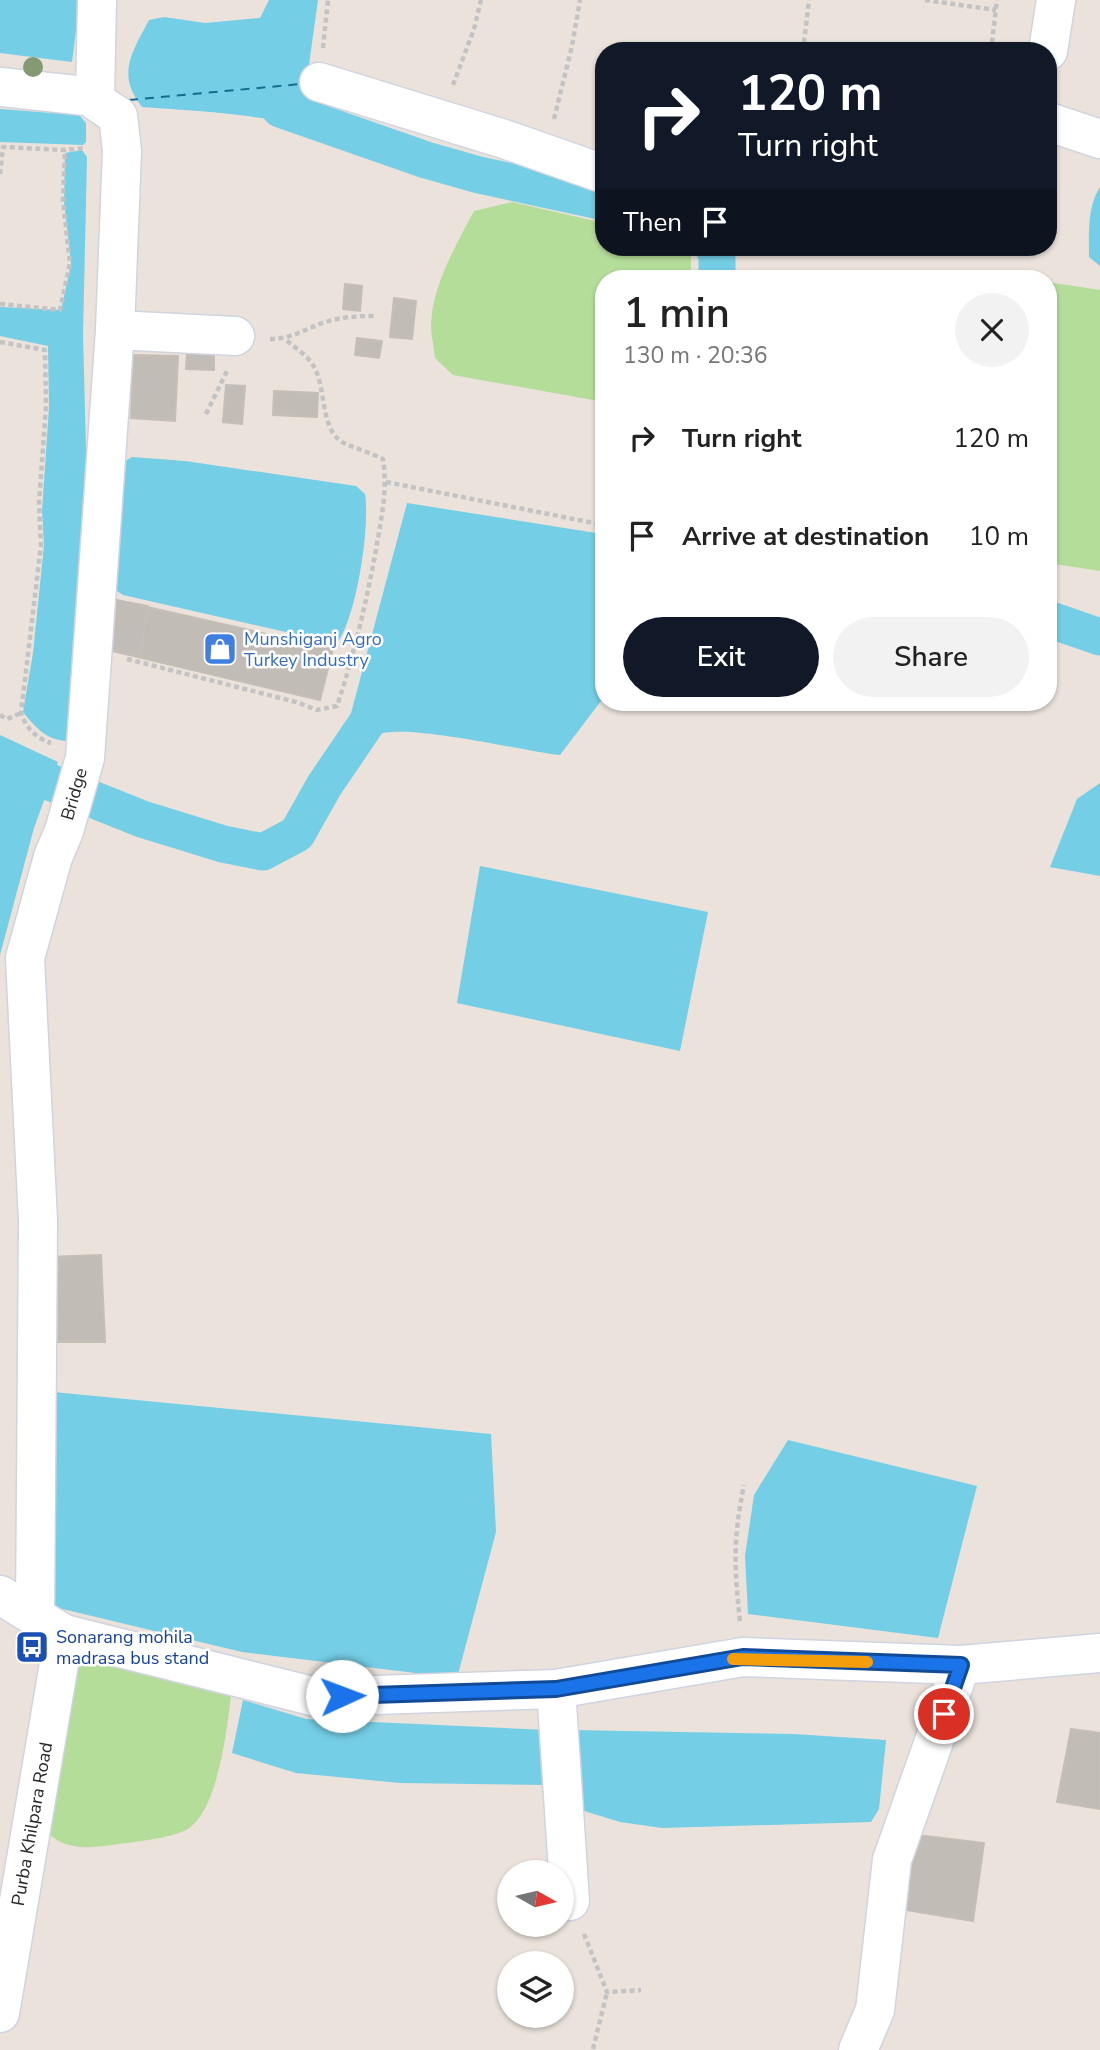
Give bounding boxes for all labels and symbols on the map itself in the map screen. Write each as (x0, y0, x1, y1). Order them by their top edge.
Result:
place label: Munshiganj Agro Turkey Industry (244, 627, 382, 672)
shop icon: Munshiganj Agro Turkey Industry (201, 630, 239, 668)
street label: Bridge (55, 765, 93, 823)
place label: Sonarang mohila madrasa bus stand (56, 1625, 209, 1670)
bus stop icon: Sonarang mohila madrasa bus stand (13, 1628, 51, 1666)
position arrow (305, 1659, 379, 1733)
pin (914, 1684, 974, 1744)
street label: Purba Khilpara Road (6, 1740, 58, 1908)
north arrow (497, 1860, 574, 1937)

